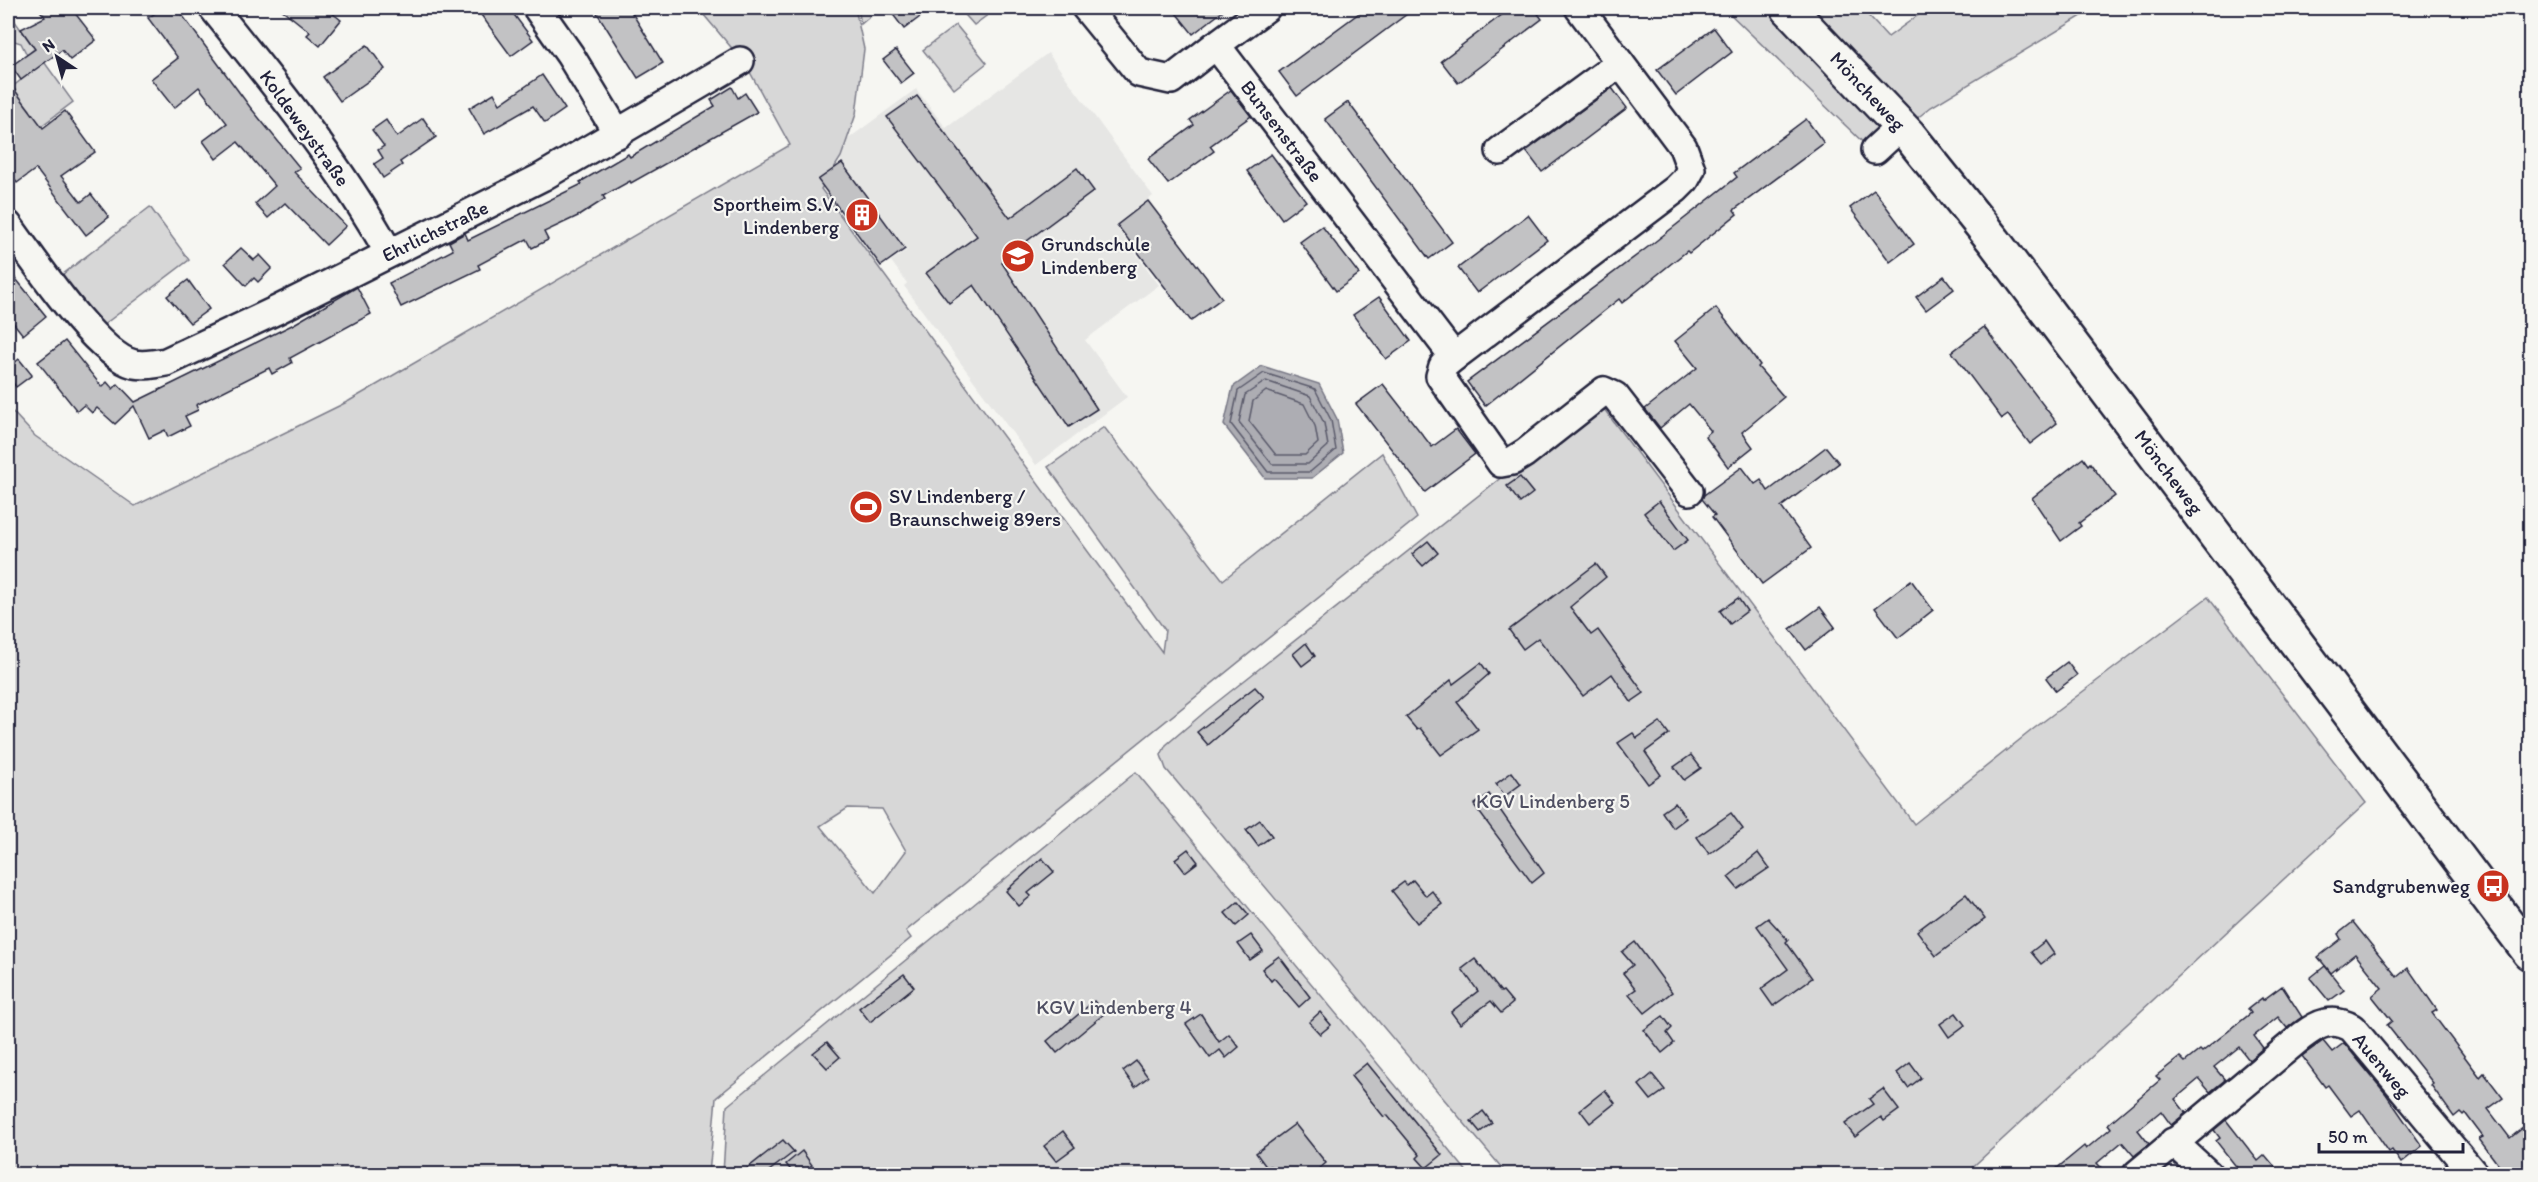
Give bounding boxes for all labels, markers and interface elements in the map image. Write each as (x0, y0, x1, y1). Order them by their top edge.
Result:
north arrow (27, 27, 87, 87)
text: N (39, 34, 58, 56)
street label: Möncheweg (1825, 46, 1911, 136)
street label: Koldeweystraße (255, 65, 355, 191)
street label: Bunsenstraße (1236, 75, 1328, 187)
place label: Sportheim S.V. Lindenberg (713, 192, 840, 239)
street label: Ehrlichstraße (378, 195, 492, 267)
building icon: Sportheim S.V. Lindenberg (844, 197, 880, 233)
place label: Grundschule Lindenberg (1041, 232, 1150, 279)
school or university icon: Grundschule Lindenberg (1000, 238, 1036, 274)
street label: Möncheweg (2129, 425, 2209, 520)
place label: SV Lindenberg / Braunschweig 89ers (889, 484, 1061, 531)
sports icon: SV Lindenberg / Braunschweig 89ers (848, 489, 884, 525)
park label: KGV Lindenberg 5 (1476, 789, 1630, 813)
bus stop icon: Sandgrubenweg (2475, 868, 2511, 904)
place label: Sandgrubenweg (2333, 874, 2471, 898)
park label: KGV Lindenberg 4 (1036, 995, 1192, 1019)
street label: Auenweg (2348, 1027, 2417, 1103)
scale bar (2319, 1116, 2463, 1154)
text: 50 m (2328, 1126, 2368, 1148)

